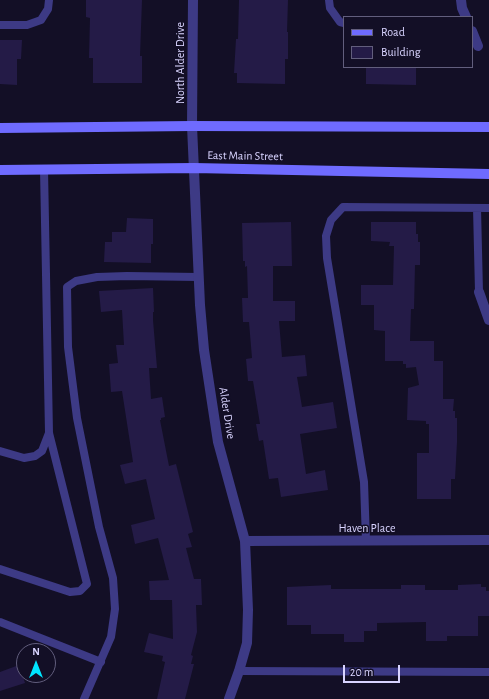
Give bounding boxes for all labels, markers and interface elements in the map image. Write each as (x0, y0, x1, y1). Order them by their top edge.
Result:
legend (343, 16, 473, 68)
street label: North Alder Drive (173, 22, 187, 104)
text: Road (381, 26, 405, 38)
text: Building (381, 46, 421, 58)
street label: East Main Street (207, 148, 283, 164)
street label: Alder Drive (216, 386, 238, 440)
street label: Haven Place (339, 521, 395, 535)
north arrow (16, 643, 56, 683)
text: N (32, 646, 40, 657)
scale bar (345, 657, 402, 683)
text: 20 m (350, 666, 373, 678)

